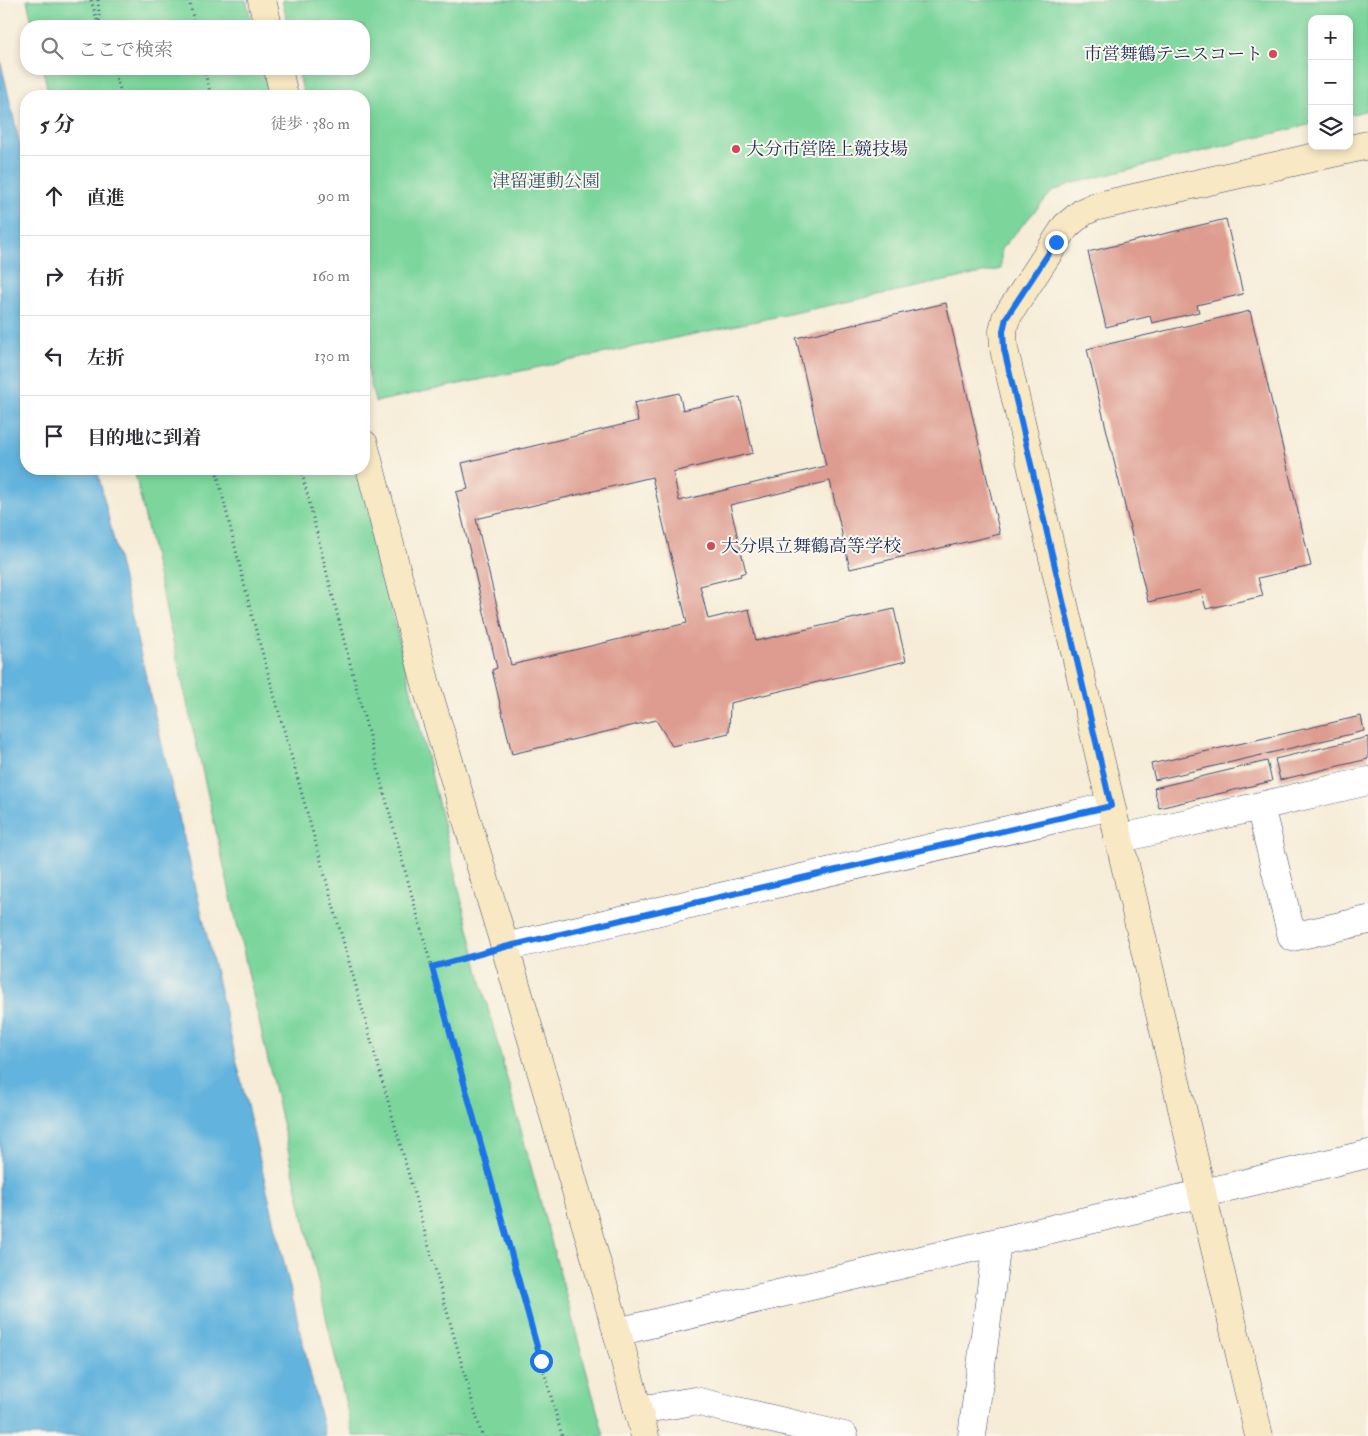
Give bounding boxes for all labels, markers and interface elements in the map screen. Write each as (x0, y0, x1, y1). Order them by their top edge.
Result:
map controls (1308, 15, 1353, 150)
button: + (1308, 15, 1353, 60)
search box (20, 20, 370, 75)
icon: search (38, 34, 66, 62)
text: ここで検索 (78, 38, 173, 62)
place label: 市営舞鶴テニスコート (1084, 43, 1263, 66)
marker: 市営舞鶴テニスコート (1267, 48, 1279, 60)
button: − (1308, 60, 1353, 105)
button: layers (1308, 105, 1353, 150)
text: 5 分 (40, 111, 75, 138)
text: 徒歩 · 380 m (270, 114, 350, 134)
place label: 大分市営陸上競技場 (746, 138, 908, 161)
marker: 大分市営陸上競技場 (730, 143, 742, 155)
park label: 津留運動公園 (492, 170, 600, 193)
icon: ahead (40, 182, 68, 210)
text: 直進 (87, 186, 125, 210)
text: 90 m (318, 186, 350, 206)
route end (1045, 231, 1068, 254)
icon: right (40, 262, 68, 290)
text: 右折 (87, 266, 125, 290)
text: 160 m (312, 266, 350, 286)
icon: left (40, 342, 68, 370)
text: 左折 (87, 346, 125, 370)
text: 130 m (314, 346, 350, 366)
icon: arrive (40, 422, 68, 450)
text: 目的地に到着 (87, 426, 201, 450)
place label: 大分県立舞鶴高等学校 (721, 535, 901, 558)
marker: 大分県立舞鶴高等学校 (705, 540, 717, 552)
route start (530, 1350, 553, 1373)

